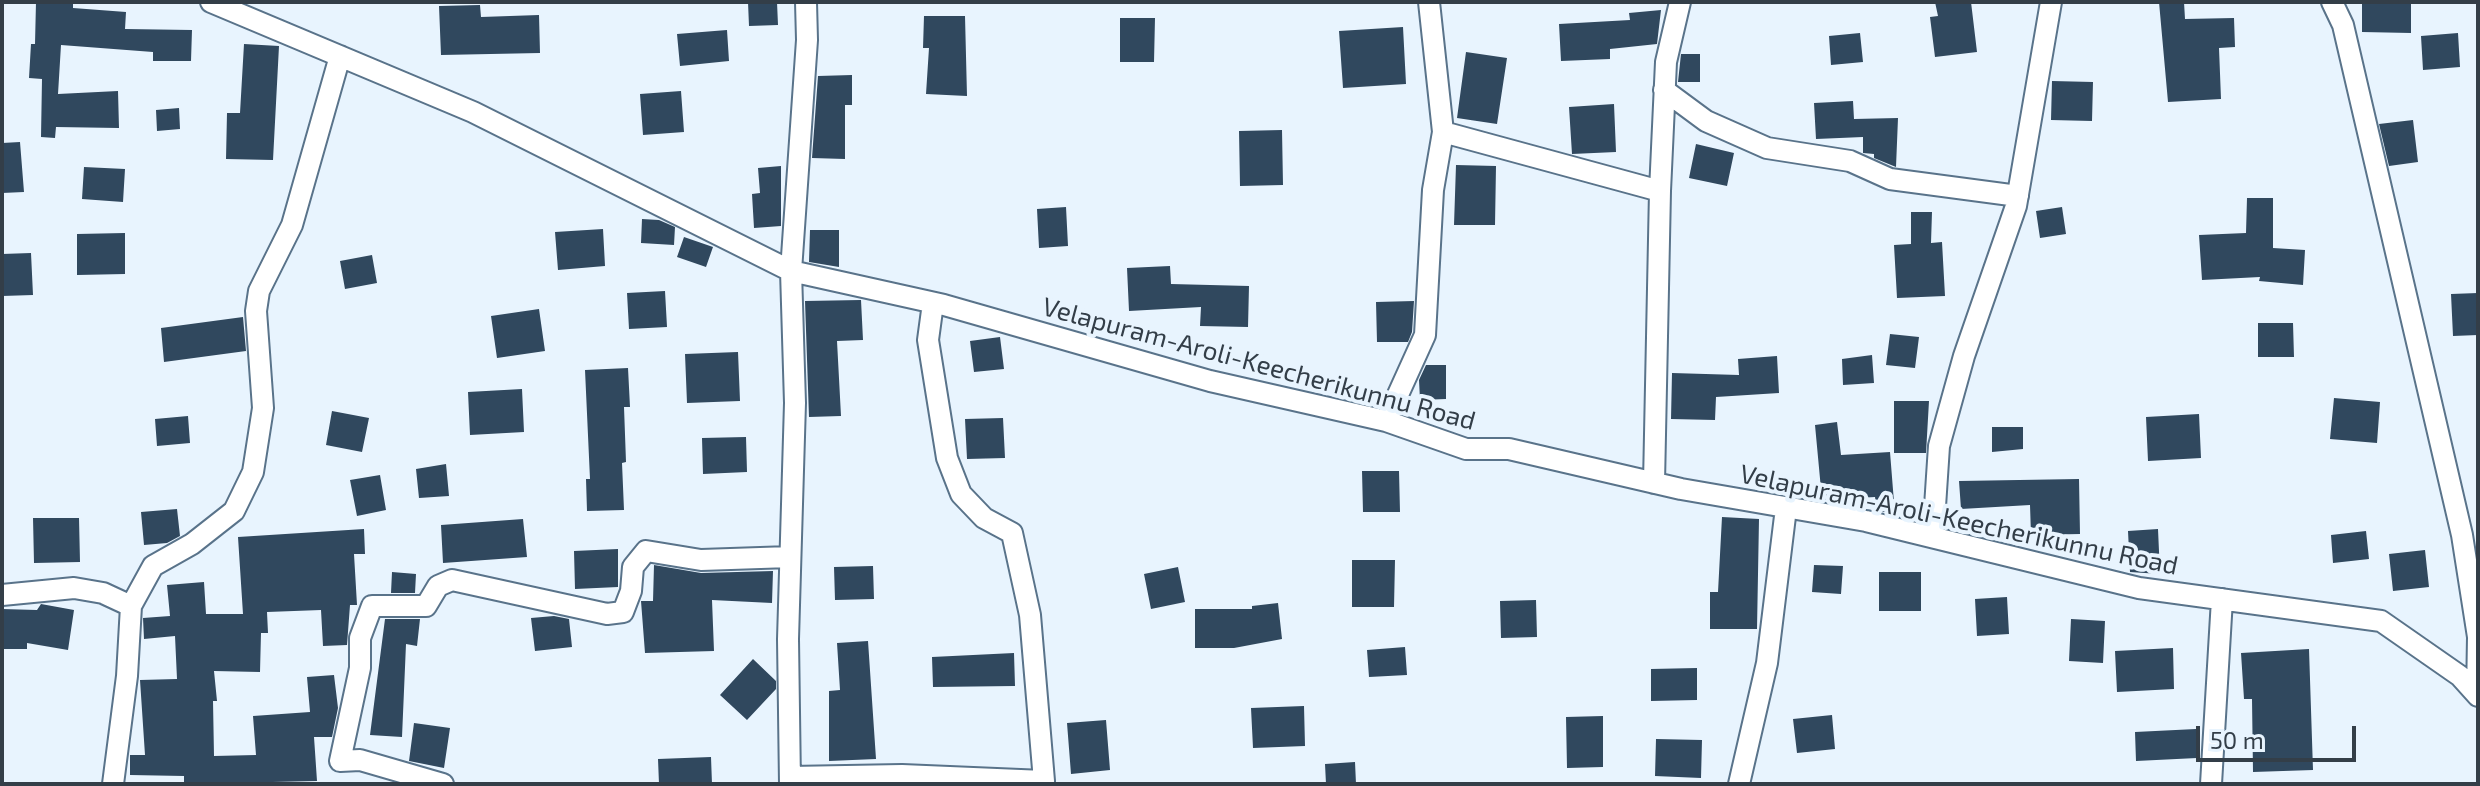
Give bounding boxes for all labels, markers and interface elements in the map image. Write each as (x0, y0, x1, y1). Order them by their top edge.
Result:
street label: Velapuram-Aroli-Keecherikunnu Road (1039, 291, 1479, 437)
street label: Velapuram-Aroli-Keecherikunnu Road (1737, 458, 2181, 582)
scale bar (2200, 710, 2360, 760)
text: 50 m (2210, 725, 2264, 754)

